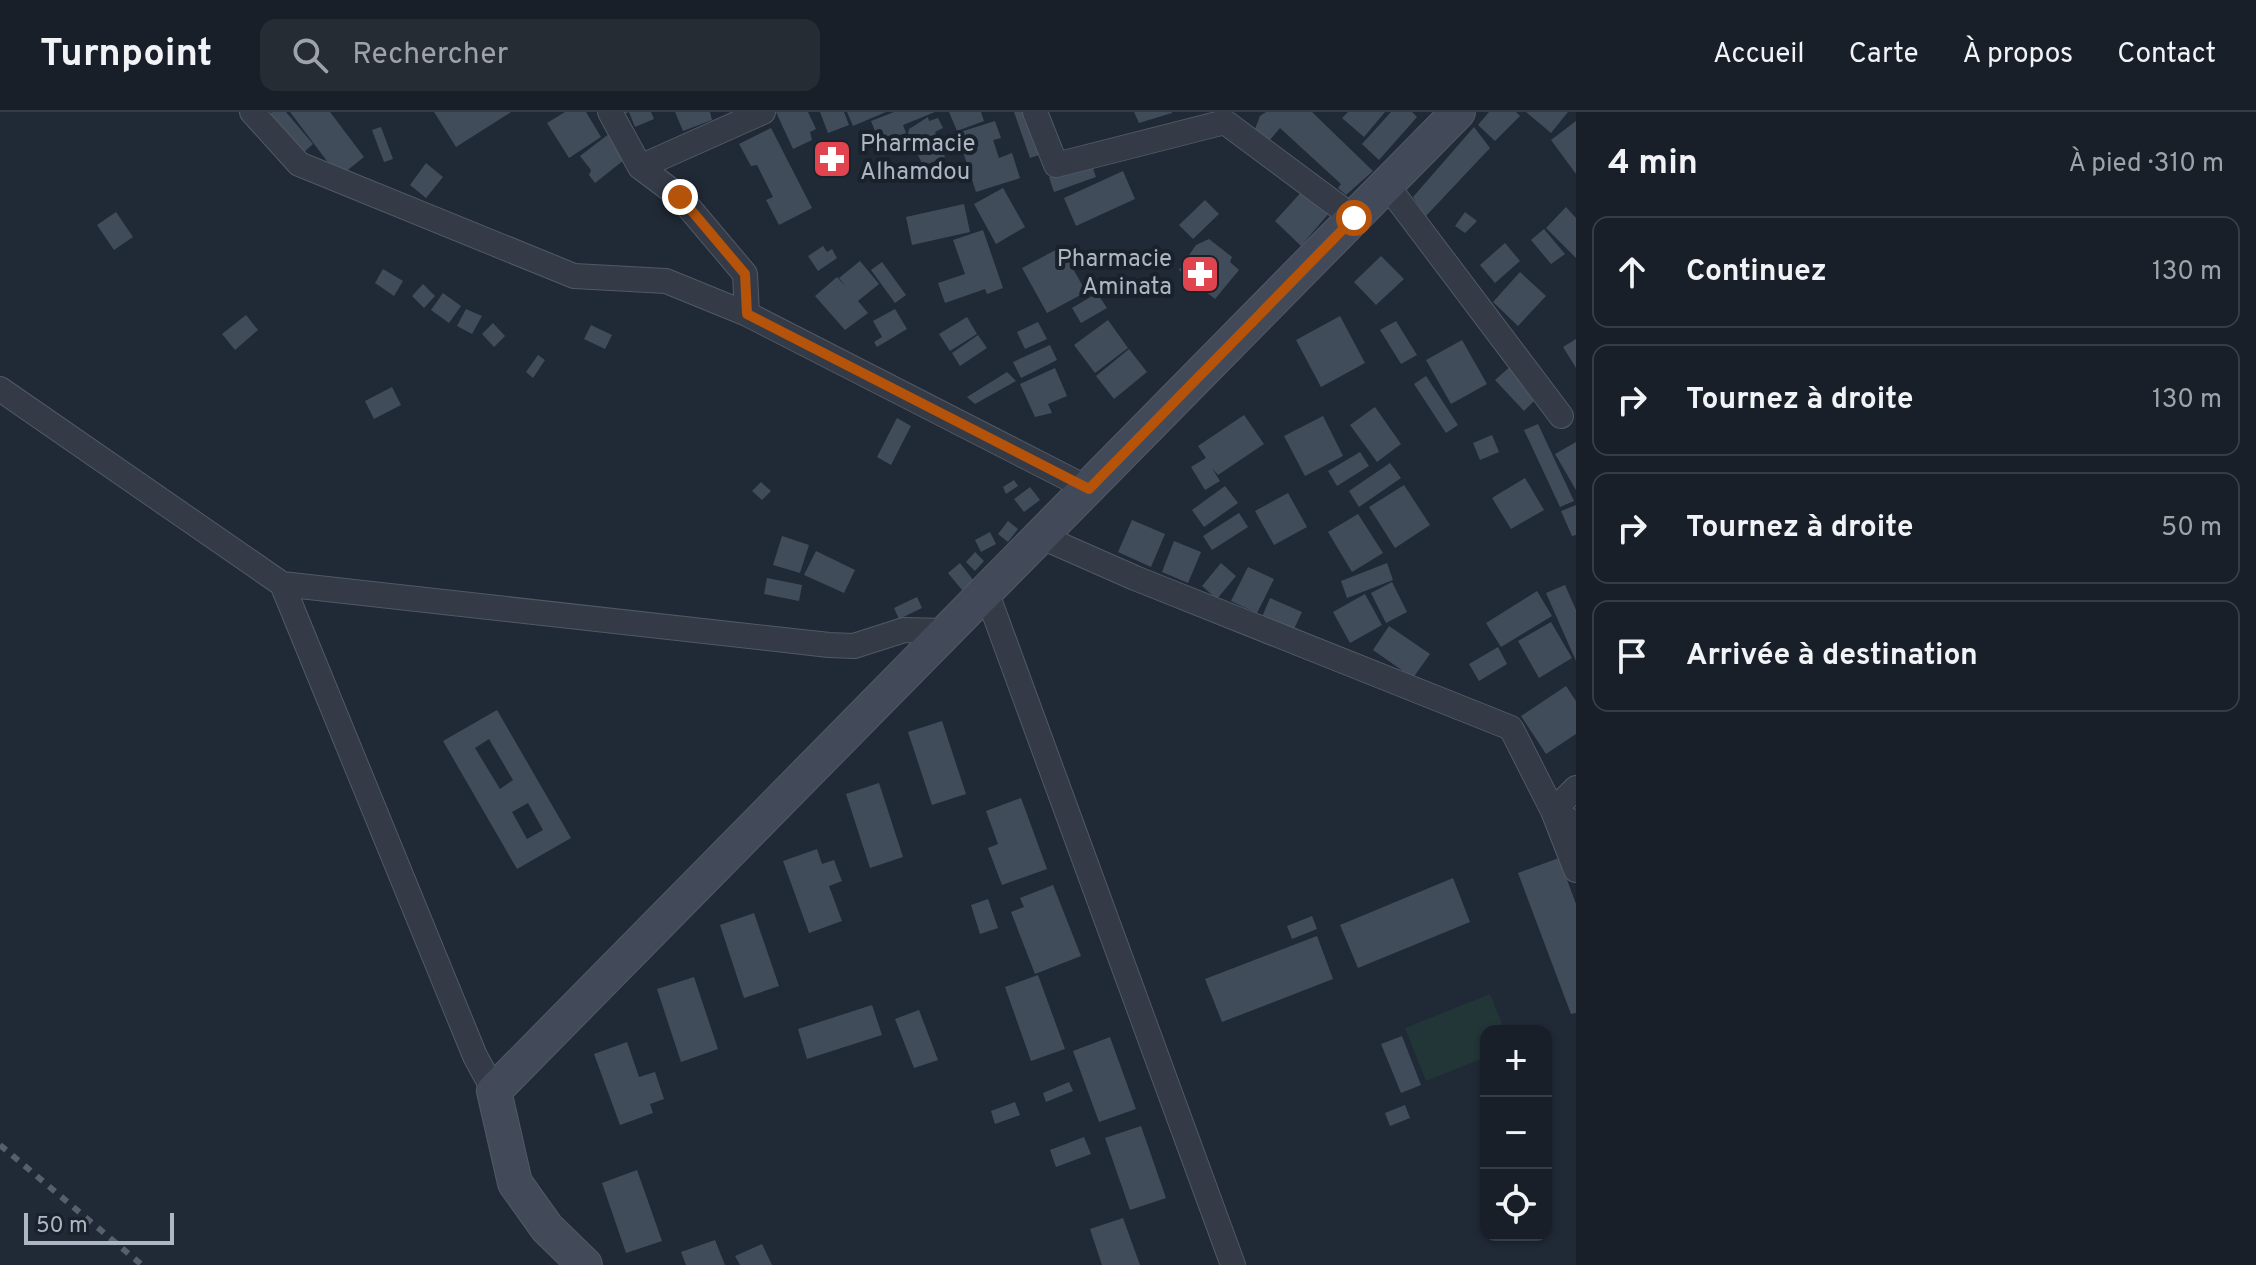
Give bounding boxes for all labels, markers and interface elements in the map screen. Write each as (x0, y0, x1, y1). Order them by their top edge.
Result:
search box (260, 19, 820, 91)
text: Turnpoint (40, 31, 212, 80)
icon: search (288, 33, 332, 77)
text: Rechercher (352, 37, 508, 74)
text: Accueil (1713, 37, 1805, 73)
text: Carte (1849, 37, 1919, 73)
text: À propos (1963, 37, 2073, 73)
text: Contact (2117, 37, 2216, 73)
place label: Pharmacie Alhamdou (860, 130, 975, 188)
pharmacy icon: Pharmacie Alhamdou (811, 138, 853, 180)
text: 4 min (1608, 143, 1698, 186)
text: À pied · 310 m (2069, 148, 2224, 181)
route end (662, 179, 698, 215)
route start (1336, 200, 1372, 236)
place label: Pharmacie Aminata (1057, 245, 1172, 303)
icon: ahead (1610, 250, 1654, 294)
pharmacy icon: Pharmacie Aminata (1179, 253, 1221, 295)
text: Continuez (1686, 254, 1827, 291)
text: 130 m (2152, 256, 2222, 289)
icon: right (1610, 378, 1654, 422)
text: Tournez à droite (1686, 382, 1914, 419)
text: 130 m (2152, 384, 2222, 417)
icon: right (1610, 506, 1654, 550)
text: Tournez à droite (1686, 510, 1914, 547)
text: 50 m (2161, 512, 2222, 545)
icon: arrive (1610, 634, 1654, 678)
text: Arrivée à destination (1686, 638, 1978, 675)
map controls (1480, 1025, 1552, 1241)
button: + (1480, 1025, 1552, 1097)
button: − (1480, 1097, 1552, 1169)
button: locate (1480, 1169, 1552, 1241)
scale bar (24, 1209, 174, 1245)
text: 50 m (36, 1213, 88, 1240)

